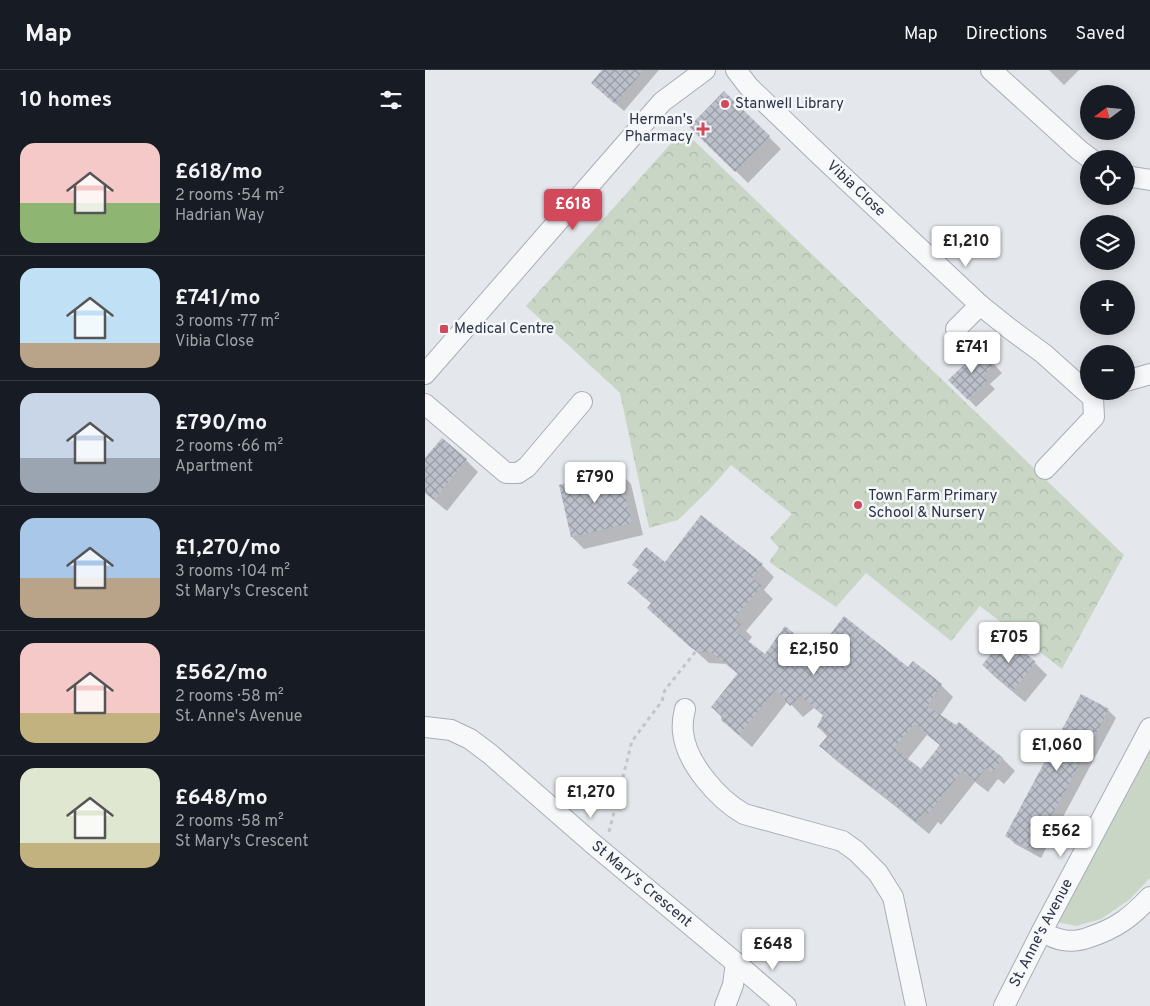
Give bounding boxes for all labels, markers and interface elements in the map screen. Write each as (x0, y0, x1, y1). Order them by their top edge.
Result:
text: Map (25, 20, 72, 50)
text: Map (904, 23, 938, 46)
text: Directions (966, 23, 1048, 46)
text: Saved (1076, 23, 1125, 46)
north arrow (1080, 85, 1135, 140)
map controls (1080, 85, 1135, 400)
icon: filters (377, 86, 405, 114)
text: 10 homes (20, 87, 112, 114)
place label: Stanwell Library (735, 95, 844, 114)
marker: Stanwell Library (719, 98, 731, 110)
place label: Herman's Pharmacy (625, 111, 693, 147)
marker: Herman's Pharmacy (697, 123, 709, 135)
button: locate (1080, 150, 1135, 205)
street label: Vibia Close (822, 157, 889, 221)
text: £618/mo (175, 159, 262, 186)
icon: home (60, 163, 120, 223)
text: 2 rooms · 54 m² (175, 186, 284, 206)
pin: £618 (543, 189, 603, 231)
text: £618 (555, 195, 591, 215)
text: Hadrian Way (175, 206, 265, 226)
button: layers (1080, 215, 1135, 270)
pin: £1,210 (925, 226, 1007, 268)
text: £1,210 (943, 232, 989, 252)
button: + (1080, 280, 1135, 335)
text: £741/mo (175, 285, 261, 312)
icon: home (60, 288, 120, 348)
text: 3 rooms · 77 m² (175, 312, 280, 332)
place label: Medical Centre (454, 320, 554, 339)
marker: Medical Centre (438, 323, 450, 335)
text: Vibia Close (175, 332, 254, 352)
pin: £741 (942, 332, 1002, 374)
text: £741 (955, 338, 989, 358)
button: − (1080, 345, 1135, 400)
text: £790/mo (175, 410, 267, 437)
icon: home (60, 413, 120, 473)
text: 2 rooms · 66 m² (175, 437, 283, 457)
text: Apartment (175, 457, 253, 477)
pin: £790 (565, 462, 625, 504)
text: £790 (576, 468, 614, 488)
place label: Town Farm Primary School & Nursery (868, 487, 997, 523)
marker: Town Farm Primary School & Nursery (852, 499, 864, 511)
text: £1,270/mo (175, 535, 281, 562)
icon: home (60, 538, 120, 598)
text: 3 rooms · 104 m² (175, 562, 290, 582)
text: St Mary's Crescent (175, 582, 308, 602)
pin: £705 (979, 622, 1039, 664)
text: £705 (990, 628, 1028, 648)
pin: £2,150 (773, 634, 855, 676)
text: £2,150 (789, 640, 839, 660)
text: £562/mo (175, 660, 268, 687)
icon: home (60, 663, 120, 723)
text: 2 rooms · 58 m² (175, 687, 284, 707)
text: St. Anne's Avenue (175, 707, 302, 727)
pin: £1,060 (1016, 730, 1098, 772)
text: £1,060 (1031, 736, 1083, 756)
pin: £1,270 (550, 776, 632, 819)
text: £1,270 (567, 783, 615, 803)
text: £648/mo (175, 785, 268, 812)
icon: home (60, 788, 120, 848)
text: 2 rooms · 58 m² (175, 812, 284, 832)
pin: £562 (1031, 816, 1091, 858)
text: £562 (1041, 822, 1081, 842)
text: St Mary's Crescent (175, 832, 308, 852)
street label: St Mary's Crescent (587, 837, 696, 932)
street label: St. Anne's Avenue (1006, 876, 1077, 990)
pin: £648 (743, 928, 803, 971)
text: £648 (753, 935, 793, 955)

